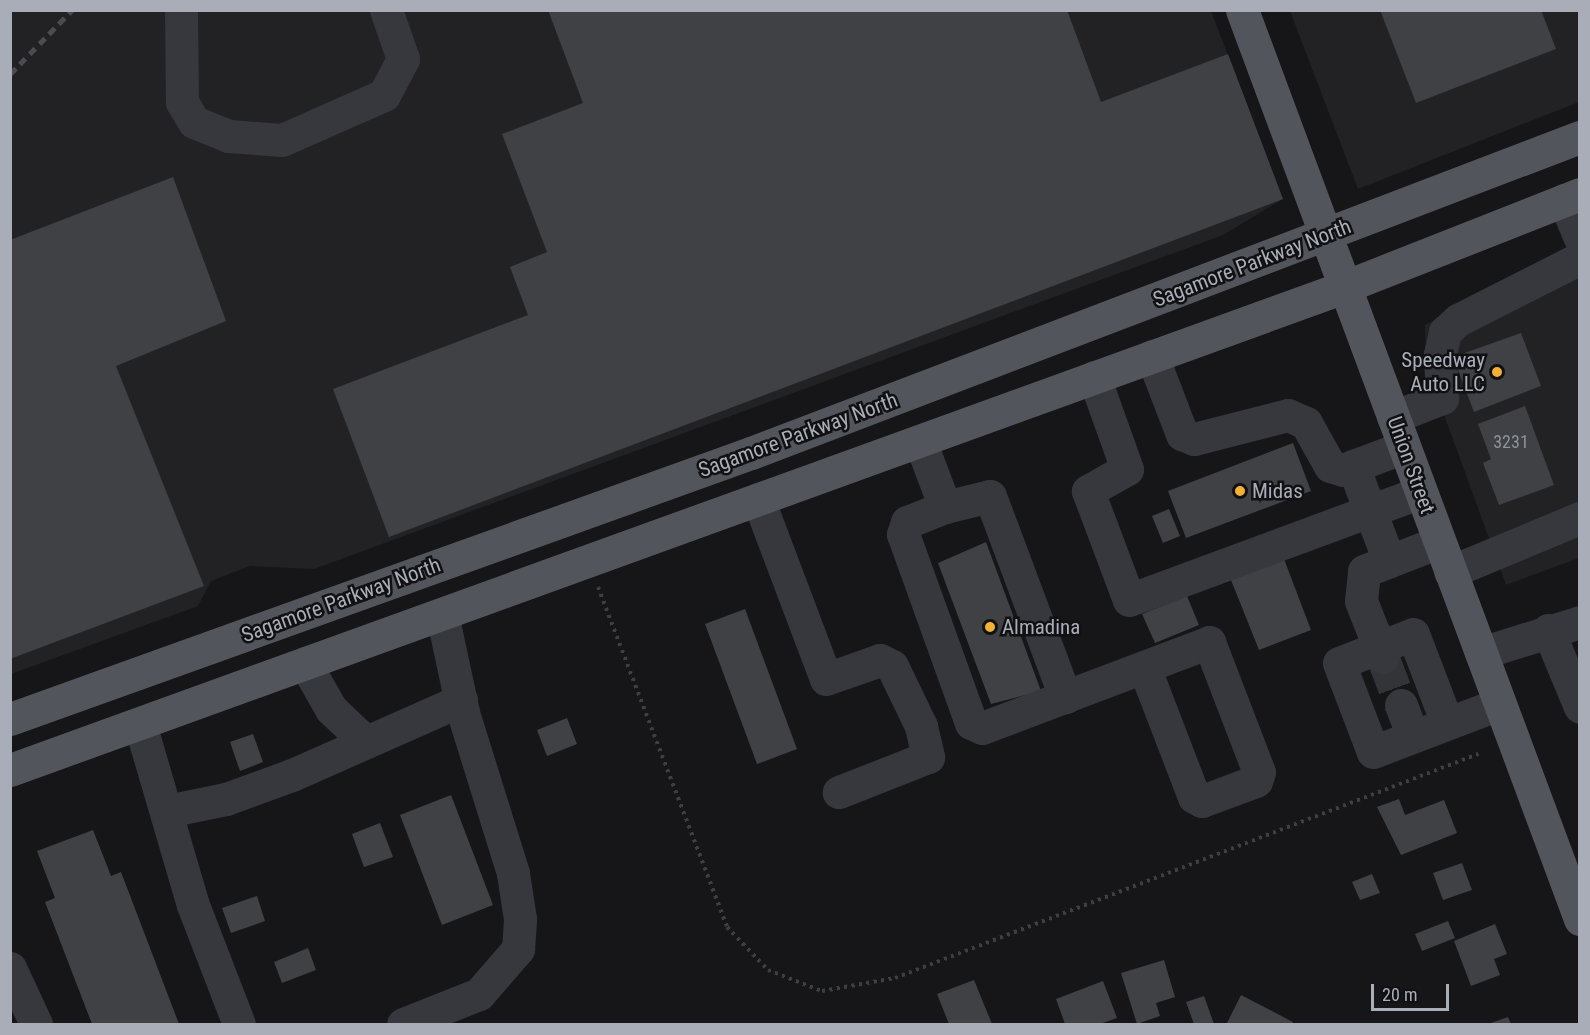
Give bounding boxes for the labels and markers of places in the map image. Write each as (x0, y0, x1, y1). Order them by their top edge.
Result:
place label: Speedway Auto LLC (1401, 347, 1485, 397)
marker: Speedway Auto LLC (1490, 365, 1504, 379)
place label: Midas (1252, 478, 1303, 504)
marker: Midas (1233, 484, 1247, 498)
place label: Almadina (1002, 614, 1080, 640)
marker: Almadina (983, 620, 997, 634)

